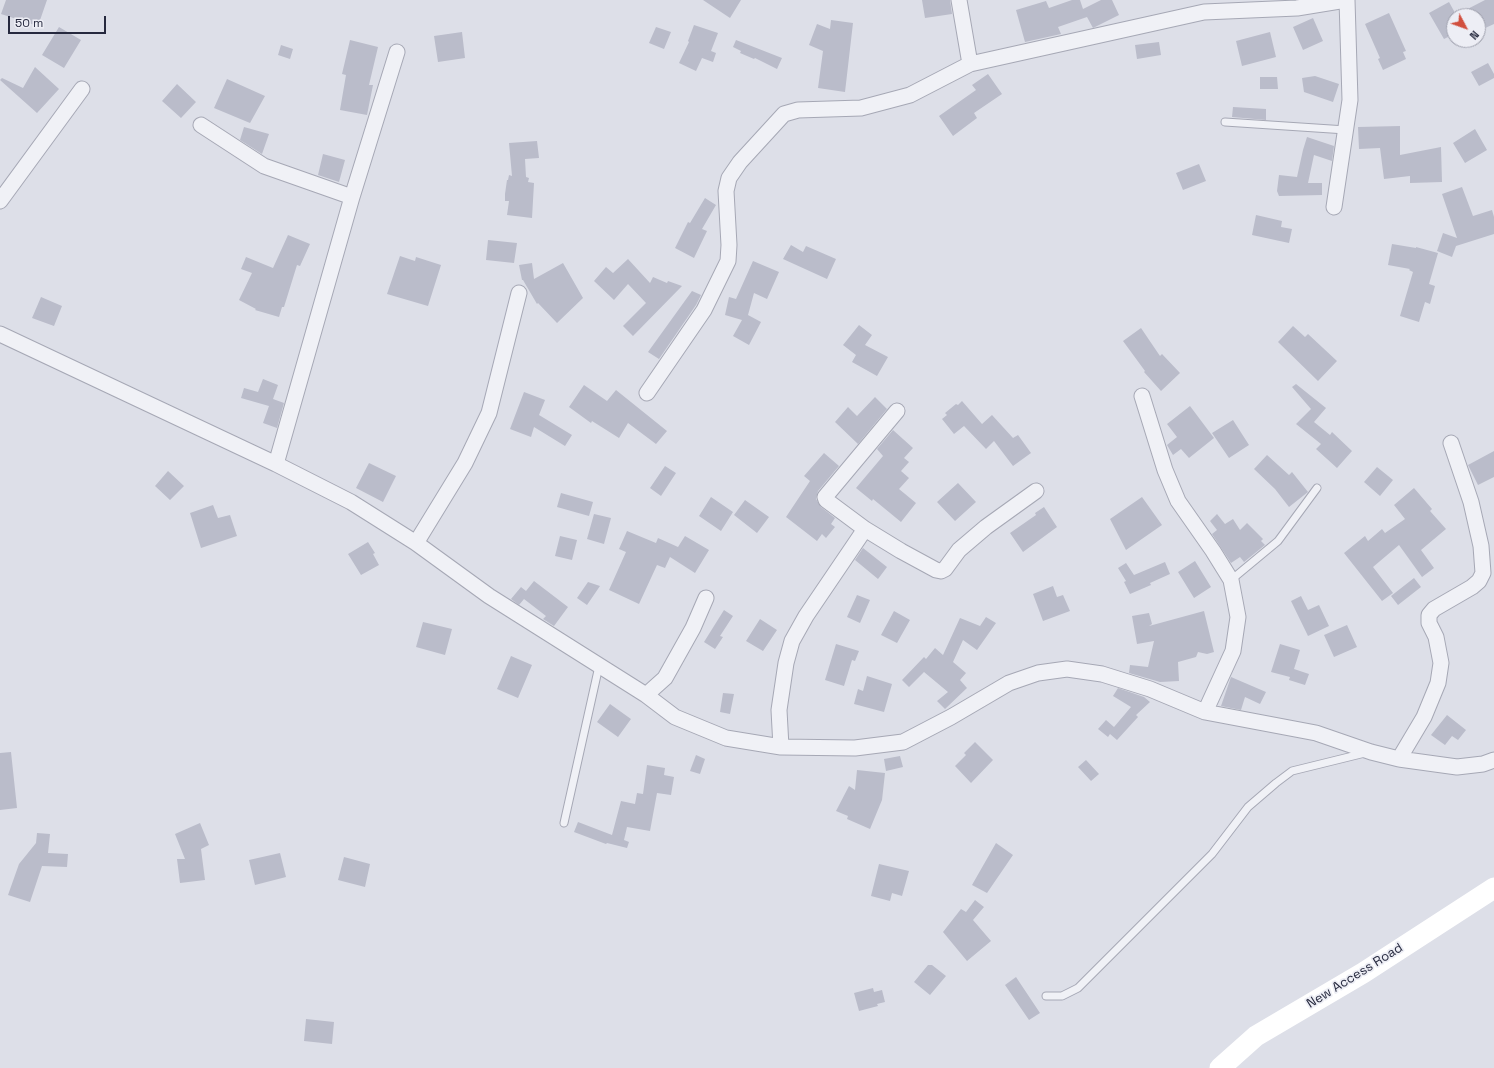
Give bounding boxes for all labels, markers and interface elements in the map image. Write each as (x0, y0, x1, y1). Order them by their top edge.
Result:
scale bar (10, 8, 108, 34)
north arrow (1446, 8, 1486, 48)
text: 50 m (15, 15, 43, 31)
text: N (1467, 28, 1482, 43)
street label: New Access Road (1304, 940, 1406, 1012)

